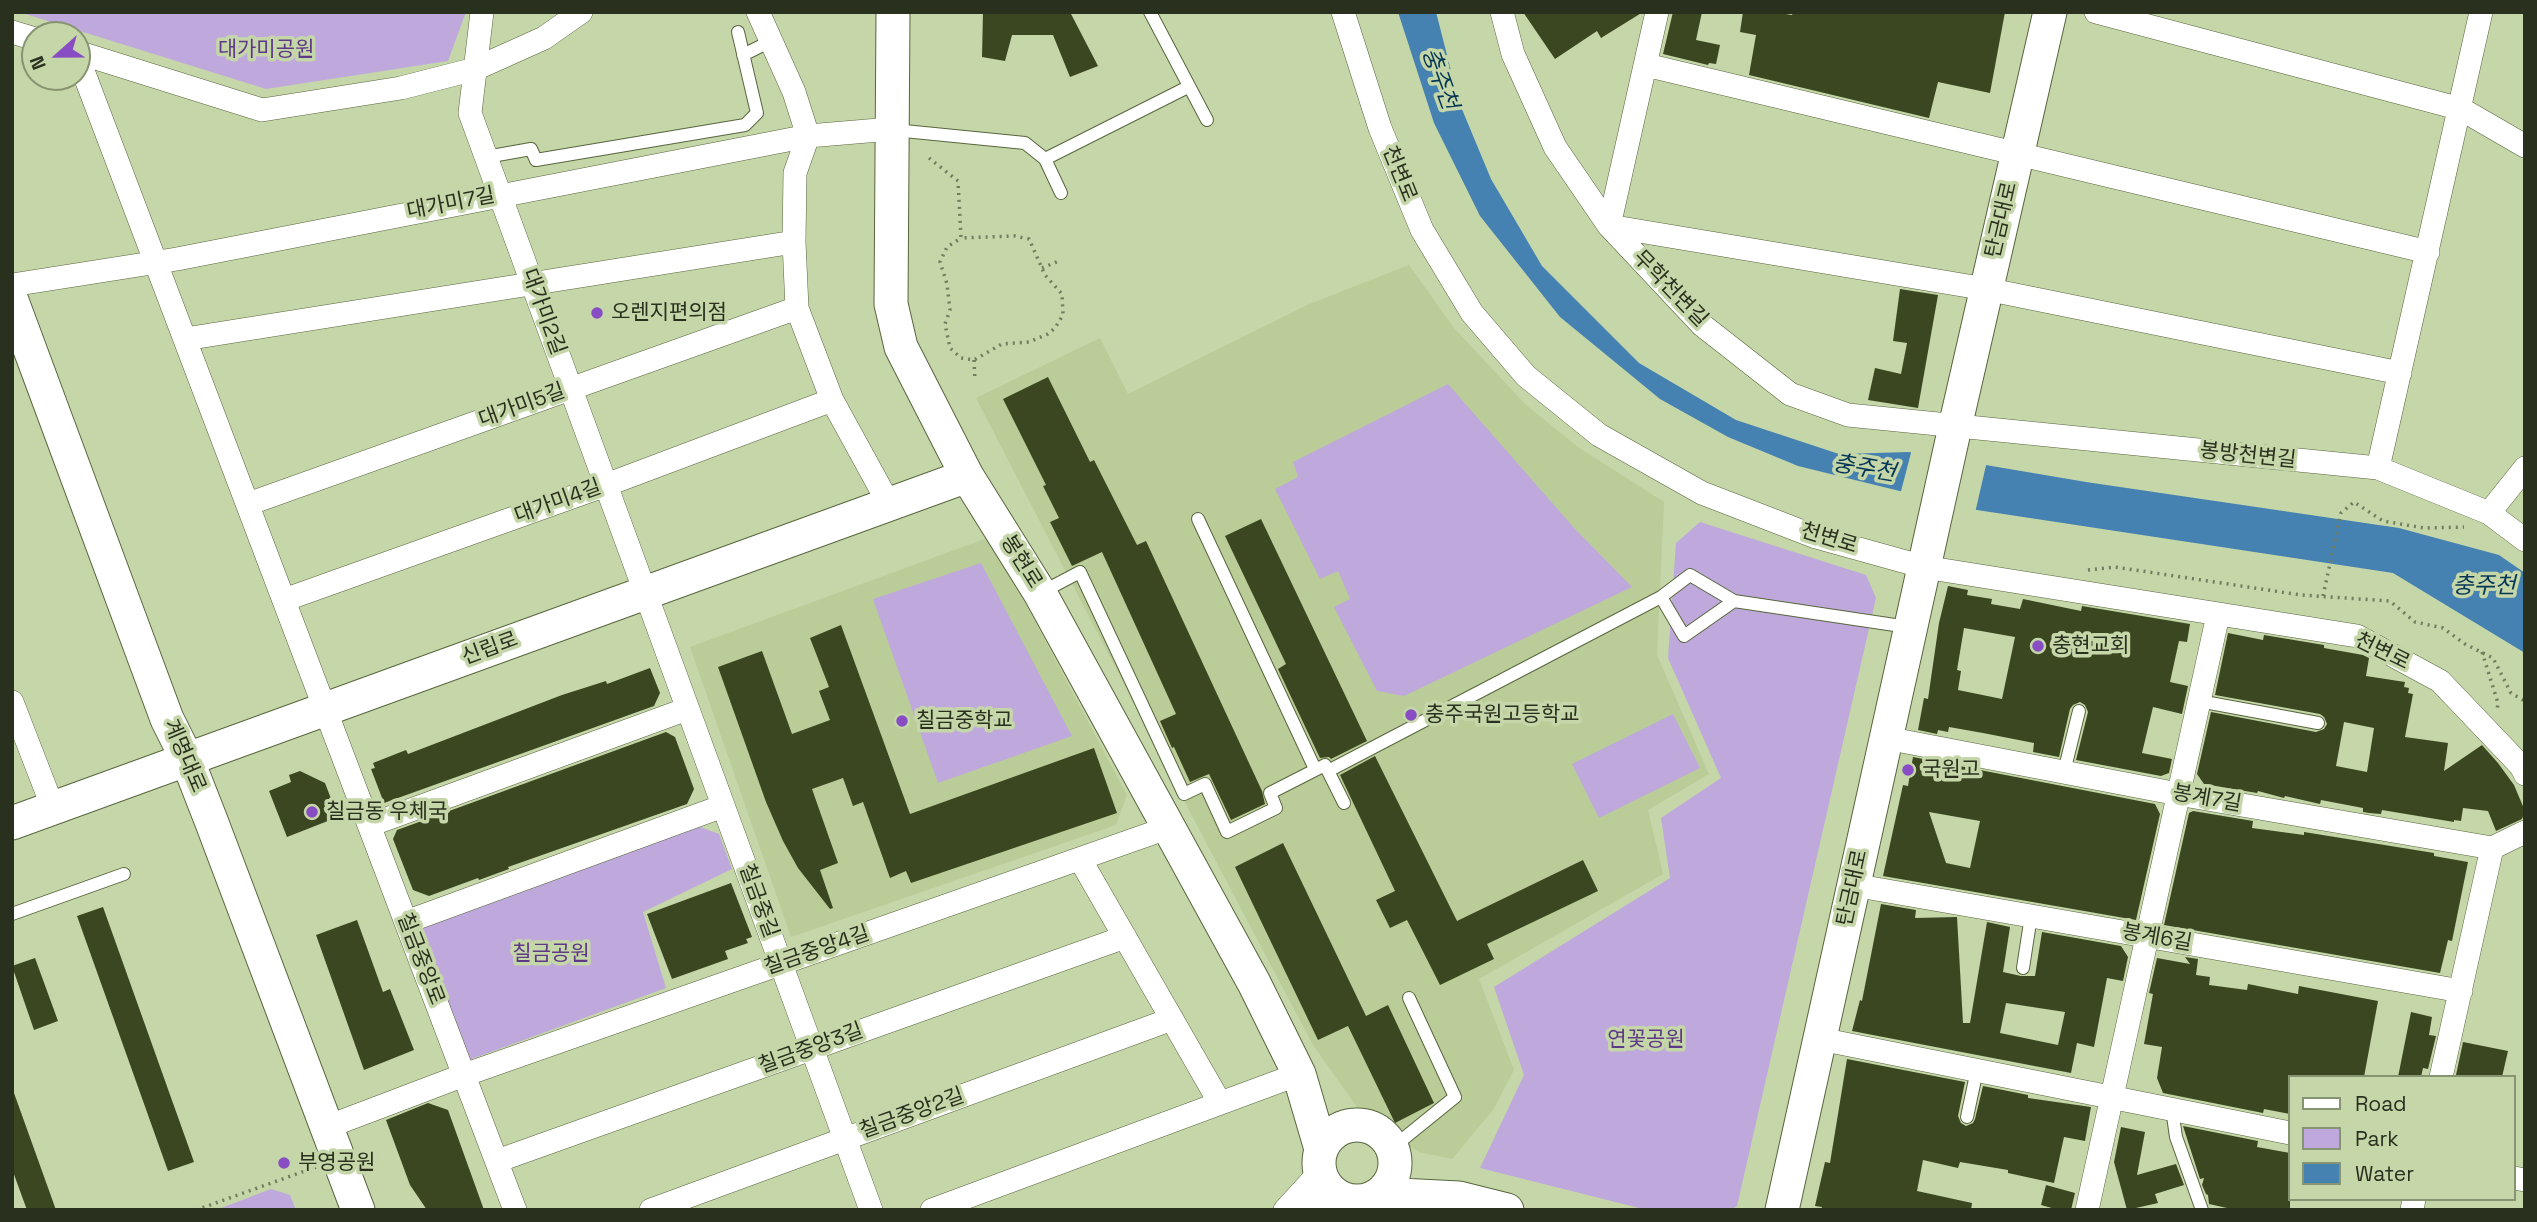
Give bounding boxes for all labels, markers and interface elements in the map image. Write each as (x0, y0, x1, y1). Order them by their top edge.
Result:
north arrow (21, 21, 91, 91)
park label: 대가미공원 (218, 37, 314, 63)
water label: 충주천 (1415, 44, 1463, 114)
text: N (24, 53, 52, 73)
street label: 천변로 (1376, 142, 1422, 206)
street label: 탄금대로 (1981, 180, 2023, 260)
street label: 대가미7길 (405, 183, 497, 225)
street label: 무학천변길 (1627, 246, 1713, 332)
street label: 대가미2길 (516, 265, 570, 359)
place label: 오렌지편의점 (611, 300, 727, 326)
marker: 오렌지편의점 (589, 305, 605, 321)
street label: 대가미5길 (475, 379, 569, 433)
street label: 봉방천변길 (2199, 438, 2297, 474)
water label: 충주천 (1830, 450, 1898, 488)
street label: 대가미4길 (511, 475, 605, 529)
street label: 천변로 (1798, 518, 1860, 560)
street label: 봉현로 (995, 531, 1047, 593)
water label: 충주천 (2452, 573, 2516, 601)
street label: 신립로 (458, 627, 522, 671)
street label: 천변로 (2350, 628, 2414, 676)
place label: 충현교회 (2052, 633, 2129, 659)
marker: 충현교회 (2030, 638, 2046, 654)
place label: 충주국원고등학교 (1425, 702, 1580, 728)
marker: 충주국원고등학교 (1403, 707, 1419, 723)
place label: 칠금중학교 (916, 708, 1013, 734)
marker: 칠금중학교 (894, 713, 910, 729)
street label: 계명대로 (157, 716, 211, 796)
place label: 국원고 (1922, 757, 1980, 783)
marker: 국원고 (1900, 762, 1916, 778)
street label: 봉계7길 (2170, 781, 2244, 817)
place label: 칠금동 우체국 (326, 799, 447, 825)
marker: 칠금동 우체국 (304, 804, 320, 820)
street label: 탄금대로 (1833, 848, 1873, 928)
street label: 칠금중길 (733, 860, 783, 942)
street label: 칠금중앙로 (391, 909, 449, 1009)
street label: 봉계6길 (2120, 919, 2194, 957)
street label: 칠금중앙4길 (761, 921, 873, 981)
park label: 칠금공원 (512, 941, 590, 967)
street label: 칠금중앙3길 (755, 1018, 867, 1080)
park label: 연꽃공원 (1607, 1027, 1685, 1053)
legend (2288, 1075, 2516, 1201)
street label: 칠금중앙2길 (856, 1083, 968, 1145)
text: Road (2355, 1090, 2407, 1117)
text: Park (2355, 1125, 2399, 1152)
place label: 부영공원 (298, 1150, 375, 1176)
marker: 부영공원 (276, 1155, 292, 1171)
text: Water (2355, 1160, 2414, 1187)

